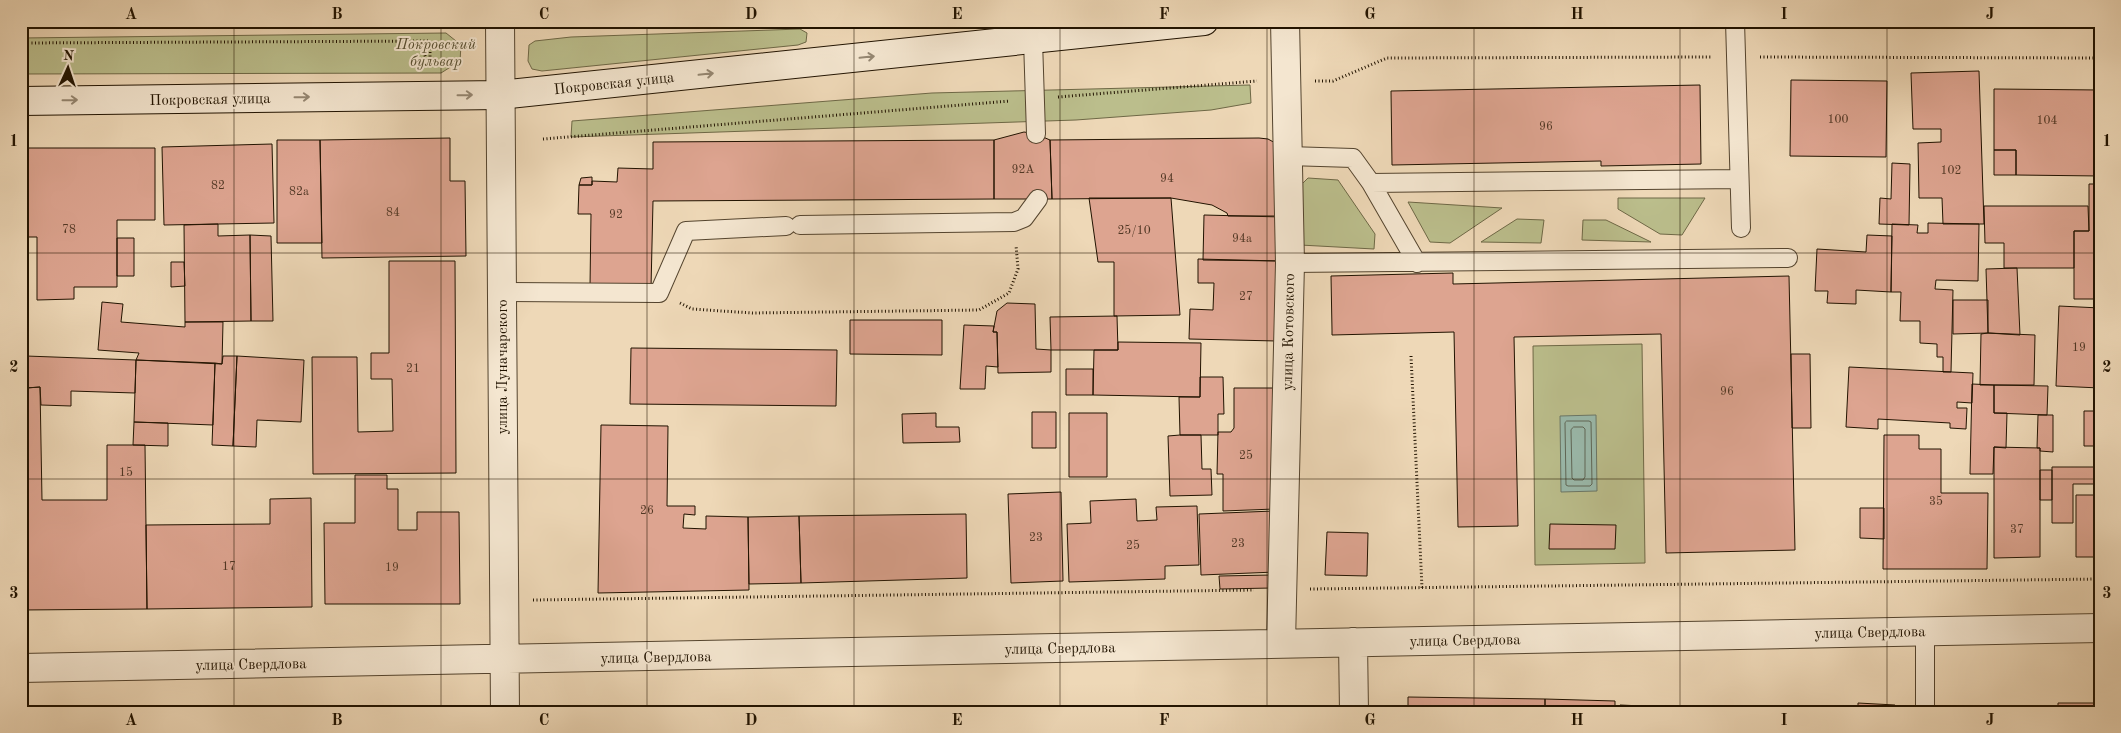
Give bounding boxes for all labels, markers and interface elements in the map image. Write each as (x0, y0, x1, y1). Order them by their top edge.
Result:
text: A (125, 7, 137, 23)
text: B (331, 7, 343, 23)
text: C (539, 7, 549, 23)
text: D (745, 7, 757, 23)
text: E (951, 7, 963, 23)
text: F (1159, 7, 1170, 23)
text: G (1364, 7, 1376, 23)
text: H (1570, 7, 1584, 23)
text: I (1780, 7, 1788, 23)
text: J (1986, 7, 1995, 23)
park label: Покровский бульвар (395, 38, 476, 70)
north arrow (42, 42, 92, 92)
text: N (63, 49, 75, 63)
one-way arrow (859, 52, 875, 62)
one-way arrow (697, 69, 713, 79)
street label: Покровская улица (553, 71, 676, 98)
one-way arrow (457, 91, 473, 100)
street label: Покровская улица (149, 92, 271, 109)
one-way arrow (294, 93, 310, 102)
one-way arrow (62, 95, 78, 105)
house number: 100 (1828, 114, 1848, 126)
house number: 104 (2037, 115, 2057, 127)
house number: 96 (1539, 121, 1553, 133)
text: 1 (9, 134, 19, 150)
text: 1 (2102, 134, 2112, 150)
house number: 92А (1011, 164, 1035, 176)
house number: 102 (1941, 165, 1961, 177)
house number: 94 (1160, 173, 1174, 185)
house number: 82 (211, 180, 225, 192)
house number: 82а (289, 186, 309, 198)
house number: 84 (386, 207, 400, 219)
house number: 92 (609, 209, 623, 221)
house number: 78 (62, 224, 76, 236)
house number: 25/10 (1117, 224, 1151, 237)
house number: 94а (1232, 233, 1252, 245)
street label: улица Котовского (1281, 273, 1298, 391)
house number: 27 (1239, 291, 1253, 303)
street label: улица Луначарского (496, 299, 511, 435)
house number: 19 (2072, 342, 2086, 354)
text: 2 (9, 360, 19, 376)
text: 2 (2102, 360, 2112, 376)
house number: 21 (406, 363, 420, 375)
house number: 96 (1720, 386, 1734, 398)
house number: 25 (1239, 449, 1253, 462)
house number: 15 (119, 466, 133, 479)
house number: 35 (1929, 495, 1943, 508)
house number: 26 (640, 505, 654, 517)
house number: 37 (2010, 524, 2024, 536)
house number: 23 (1029, 532, 1043, 544)
house number: 23 (1231, 538, 1245, 550)
house number: 25 (1126, 539, 1140, 552)
house number: 17 (222, 561, 236, 573)
house number: 19 (385, 562, 399, 574)
text: 3 (9, 586, 19, 602)
text: 3 (2102, 586, 2112, 602)
street label: улица Свердлова (1814, 625, 1926, 642)
street label: улица Свердлова (1409, 633, 1521, 650)
street label: улица Свердлова (1004, 641, 1116, 658)
street label: улица Свердлова (600, 650, 712, 667)
street label: улица Свердлова (195, 657, 307, 674)
text: A (125, 713, 137, 729)
text: B (331, 713, 343, 729)
text: C (539, 713, 549, 729)
text: D (745, 713, 757, 729)
text: E (951, 713, 963, 729)
text: F (1159, 713, 1170, 729)
text: G (1364, 713, 1376, 729)
text: H (1570, 713, 1584, 729)
text: I (1780, 713, 1788, 729)
text: J (1986, 713, 1995, 729)

